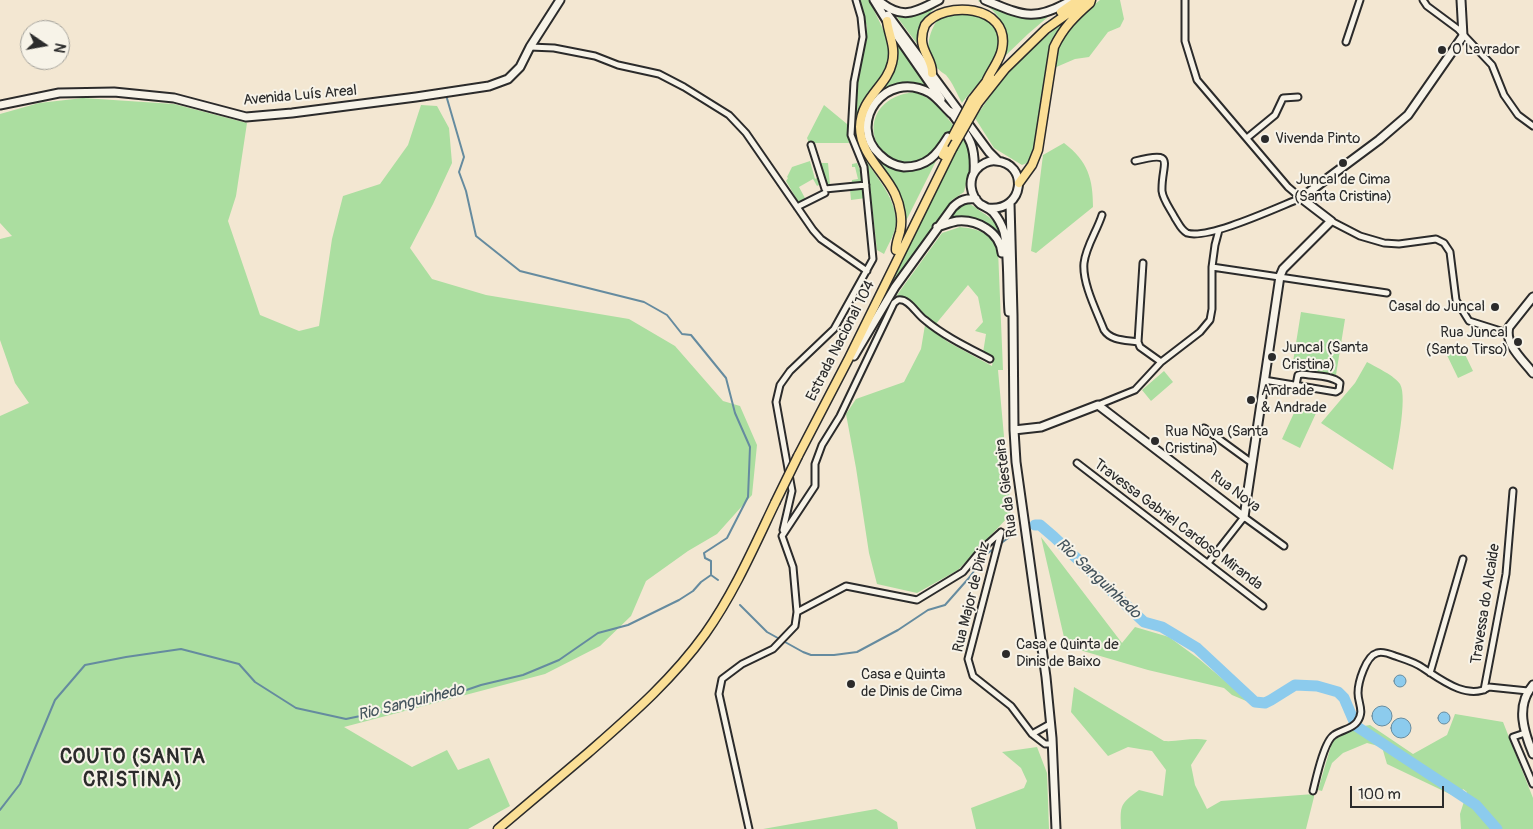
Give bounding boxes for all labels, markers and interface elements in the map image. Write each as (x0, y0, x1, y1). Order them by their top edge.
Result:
north arrow (20, 20, 70, 70)
place label: O Lavrador (1452, 41, 1520, 59)
text: N (50, 42, 68, 54)
marker: O Lavrador (1436, 44, 1448, 56)
street label: Avenida Luís Areal (242, 82, 358, 110)
place label: Vivenda Pinto (1275, 130, 1360, 148)
marker: Vivenda Pinto (1259, 133, 1271, 145)
marker: Juncal de Cima (Santa Cristina) (1337, 157, 1349, 169)
place label: Juncal de Cima (Santa Cristina) (1294, 171, 1392, 206)
street label: Estrada Nacional 104 (803, 278, 879, 404)
place label: Casal do Juncal (1389, 298, 1485, 316)
marker: Casal do Juncal (1489, 301, 1501, 313)
place label: Rua Juncal (Santo Tirso) (1426, 324, 1508, 359)
marker: Rua Juncal (Santo Tirso) (1512, 336, 1524, 348)
place label: Juncal (Santa Cristina) (1282, 339, 1368, 374)
marker: Juncal (Santa Cristina) (1266, 351, 1278, 363)
place label: Andrade & Andrade (1261, 382, 1326, 417)
marker: Andrade & Andrade (1245, 394, 1257, 406)
place label: Rua Nova (Santa Cristina) (1165, 423, 1268, 458)
marker: Rua Nova (Santa Cristina) (1149, 435, 1161, 447)
street label: Rua da Giesteira (992, 438, 1022, 538)
street label: Travessa Gabriel Cardoso Miranda (1090, 455, 1266, 595)
street label: Rua Nova (1206, 467, 1264, 517)
water label: Rio Sanguinhedo (1052, 535, 1144, 623)
street label: Rua Major de Diniz (950, 540, 994, 654)
street label: Travessa do Alcaide (1468, 542, 1504, 666)
place label: Casa e Quinta de Dinis de Baixo (1016, 636, 1119, 671)
marker: Casa e Quinta de Dinis de Baixo (1000, 648, 1012, 660)
place label: Casa e Quinta de Dinis de Cima (861, 666, 962, 701)
marker: Casa e Quinta de Dinis de Cima (845, 678, 857, 690)
water label: Rio Sanguinhedo (356, 681, 466, 725)
district label: COUTO (SANTA CRISTINA) (59, 746, 207, 793)
scale bar (1353, 776, 1447, 808)
text: 100 m (1358, 785, 1401, 804)

